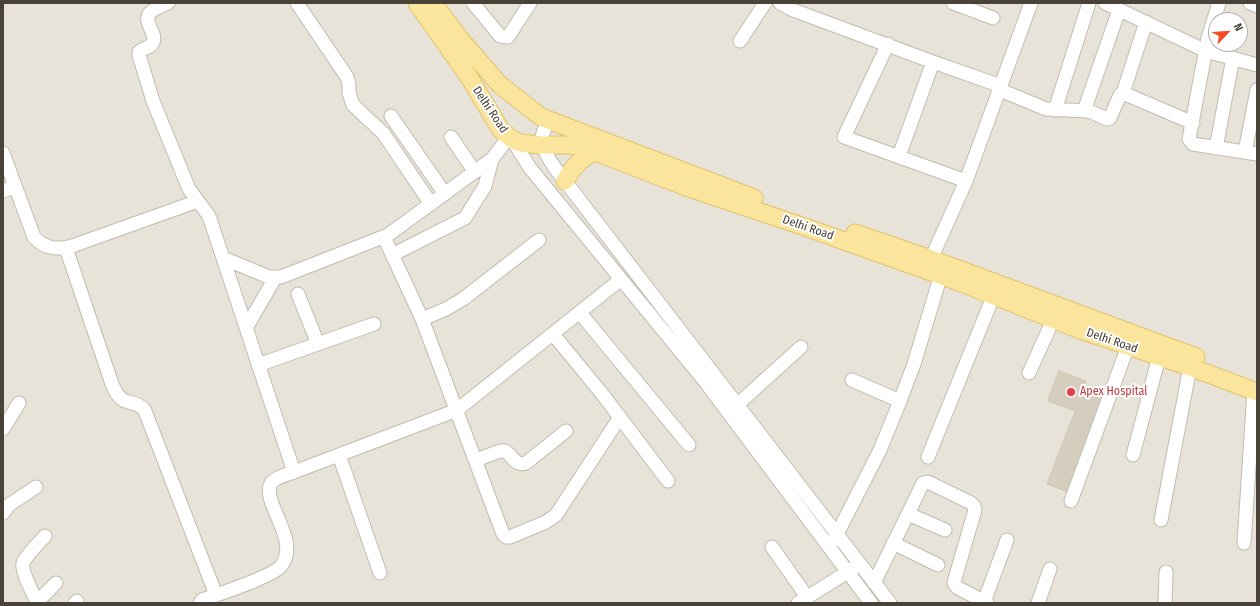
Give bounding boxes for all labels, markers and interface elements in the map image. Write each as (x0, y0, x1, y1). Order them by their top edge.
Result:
north arrow (1208, 12, 1248, 52)
text: N (1231, 21, 1246, 33)
street label: Delhi Road (469, 84, 511, 136)
street label: Delhi Road (781, 213, 835, 243)
street label: Delhi Road (1085, 326, 1139, 356)
place label: Apex Hospital (1080, 385, 1147, 399)
marker: Apex Hospital (1065, 386, 1077, 398)

